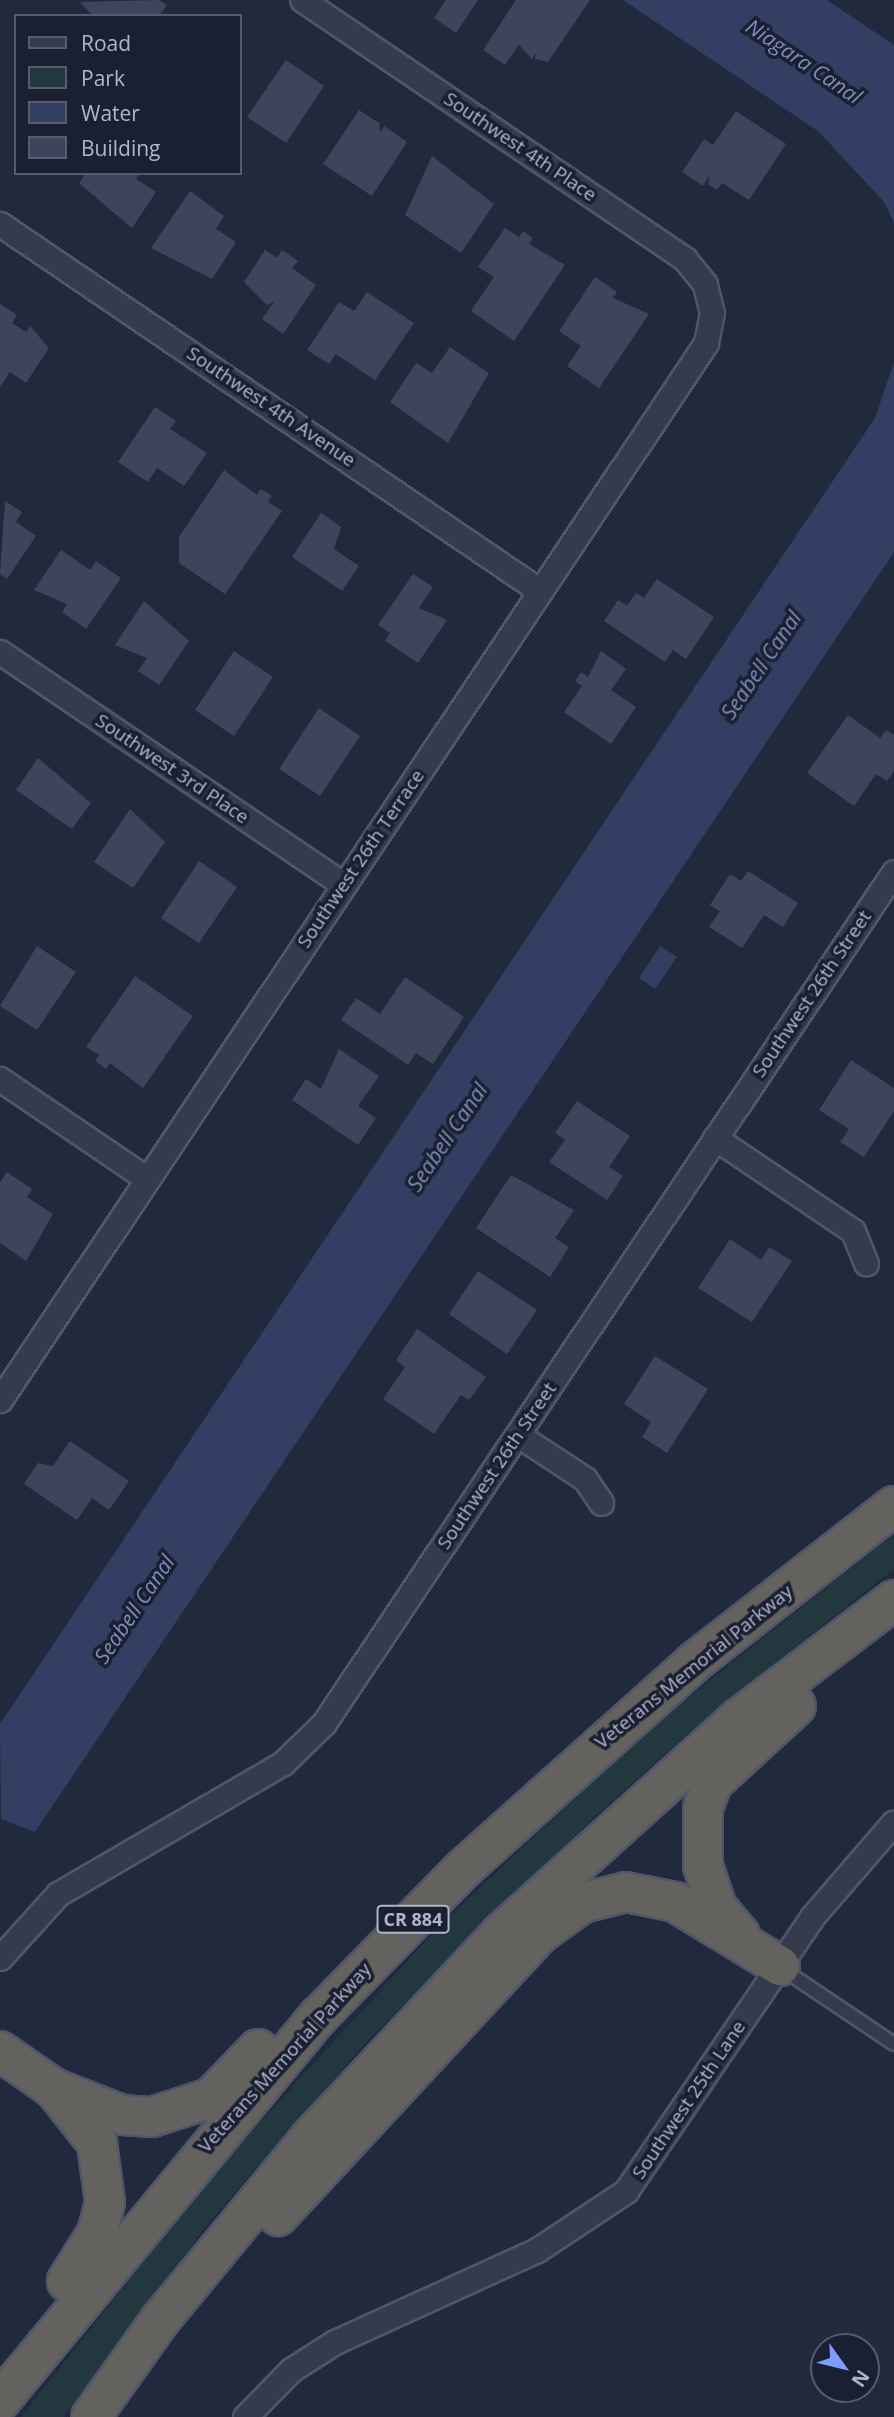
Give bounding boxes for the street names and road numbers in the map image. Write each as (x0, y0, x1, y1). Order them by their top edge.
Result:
street label: Southwest 4th Place (439, 88, 601, 206)
street label: Southwest 4th Avenue (182, 342, 360, 472)
street label: Southwest 3rd Place (91, 709, 253, 829)
street label: Southwest 26th Terrace (293, 766, 429, 952)
street label: Southwest 26th Street (748, 906, 876, 1082)
street label: Southwest 26th Street (433, 1378, 561, 1554)
street label: Veterans Memorial Parkway (591, 1580, 797, 1754)
road number: CR 884 (376, 1905, 450, 1934)
street label: Veterans Memorial Parkway (194, 1958, 376, 2158)
street label: Southwest 25th Lane (628, 2017, 750, 2183)

